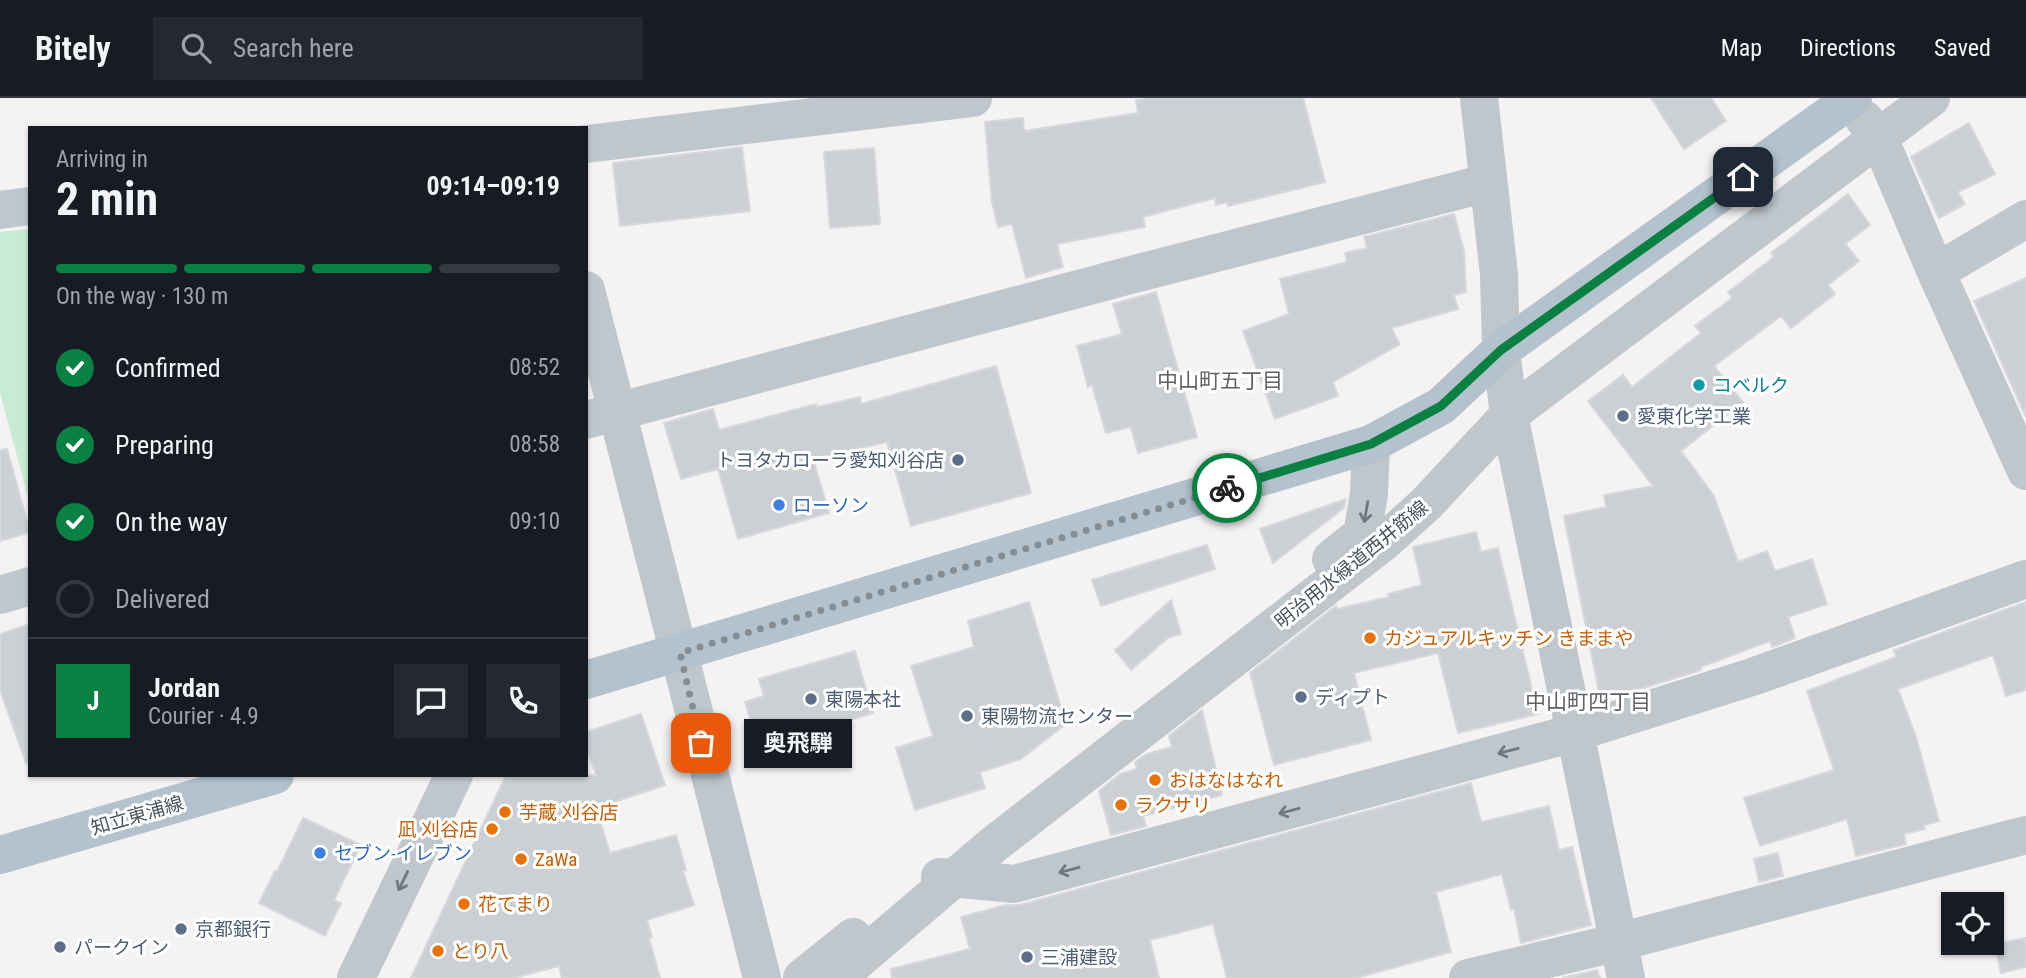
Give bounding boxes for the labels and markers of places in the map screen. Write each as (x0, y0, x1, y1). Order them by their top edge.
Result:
pin (1713, 147, 1773, 207)
place label: コベルク (1713, 374, 1789, 397)
marker: コベルク (1691, 377, 1707, 393)
place label: 愛東化学工業 (1637, 405, 1751, 428)
marker: 愛東化学工業 (1615, 408, 1631, 424)
place label: トヨタカローラ愛知刈谷店 (716, 449, 944, 472)
marker: トヨタカローラ愛知刈谷店 (950, 452, 966, 468)
place label: ローソン (793, 494, 869, 517)
marker: ローソン (771, 497, 787, 513)
place label: カジュアルキッチン きままや (1384, 627, 1633, 650)
marker: カジュアルキッチン きままや (1362, 630, 1378, 646)
place label: ディプト (1315, 686, 1390, 709)
place label: 東陽本社 (825, 688, 901, 711)
marker: ディプト (1293, 689, 1309, 705)
marker: 東陽本社 (803, 691, 819, 707)
place label: 東陽物流センター (981, 705, 1133, 728)
marker: 東陽物流センター (959, 708, 975, 724)
pin (671, 713, 731, 773)
callout: 奥飛騨 (743, 718, 852, 768)
place label: おはなはなれ (1169, 769, 1283, 792)
marker: おはなはなれ (1147, 772, 1163, 788)
place label: ラクサリ (1135, 794, 1211, 817)
marker: ラクサリ (1113, 797, 1129, 813)
place label: 芋蔵 刈谷店 (519, 801, 618, 824)
marker: 芋蔵 刈谷店 (497, 804, 513, 820)
place label: 凪 刈谷店 (398, 818, 478, 841)
marker: 凪 刈谷店 (484, 821, 500, 837)
place label: セブン-イレブン (334, 842, 472, 865)
marker: セブン-イレブン (312, 845, 328, 861)
place label: ZaWa (535, 848, 577, 871)
marker: ZaWa (513, 851, 529, 867)
place label: 花てまり (478, 893, 553, 916)
marker: 花てまり (456, 896, 472, 912)
place label: 京都銀行 (195, 918, 271, 941)
marker: 京都銀行 (173, 921, 189, 937)
place label: パークイン (74, 936, 169, 959)
marker: パークイン (52, 939, 68, 955)
place label: とり八 (452, 940, 509, 963)
marker: とり八 (430, 943, 446, 959)
place label: 三浦建設 (1041, 946, 1117, 969)
marker: 三浦建設 (1019, 949, 1035, 965)

